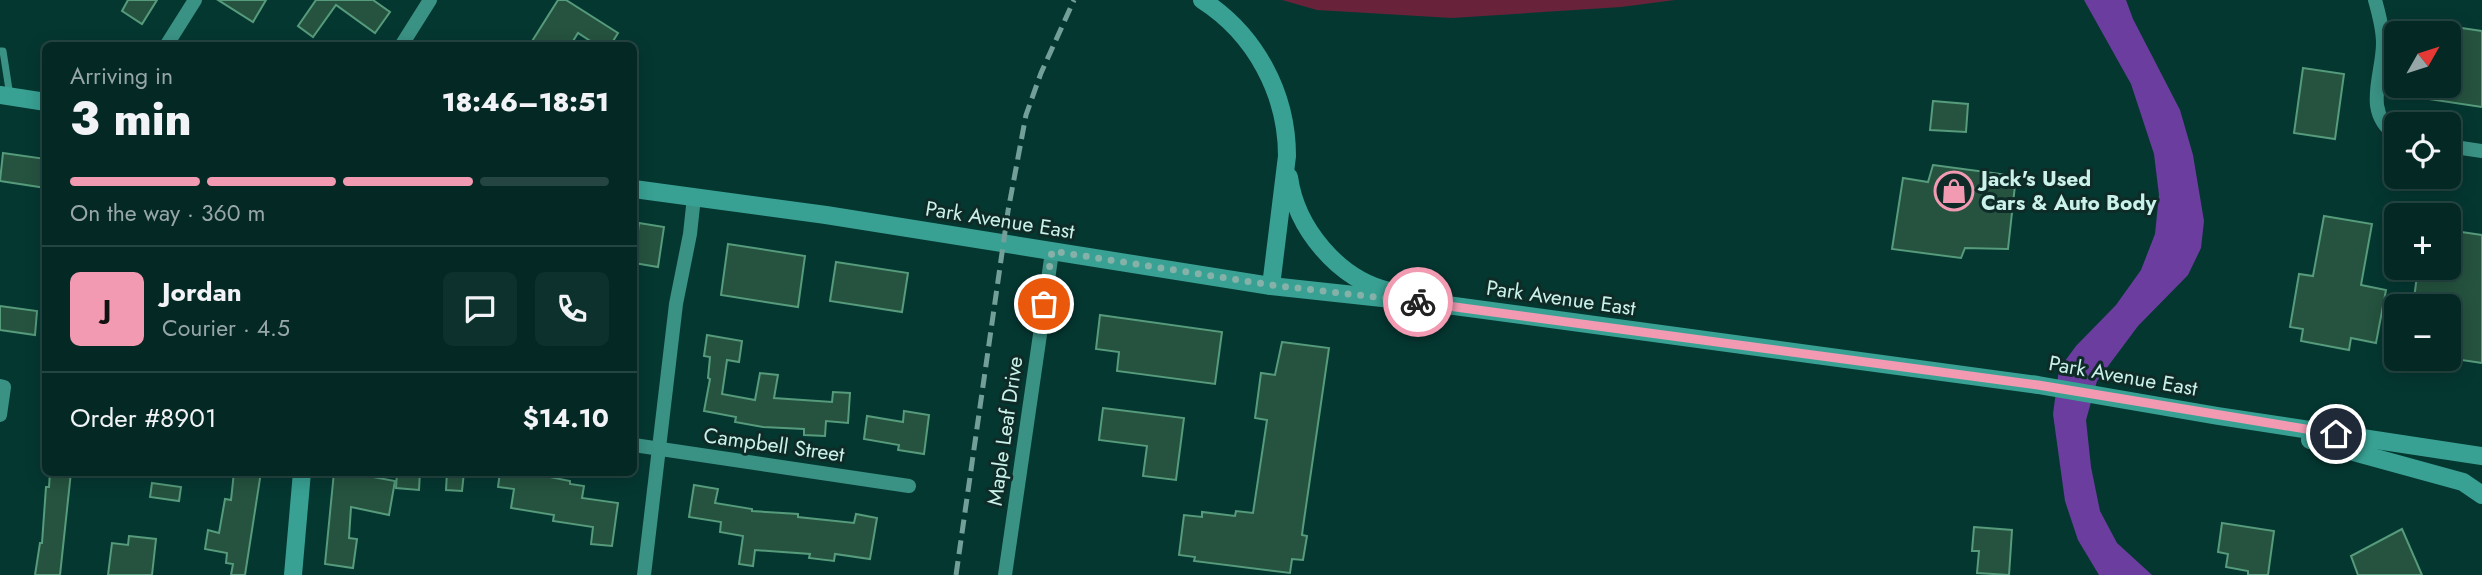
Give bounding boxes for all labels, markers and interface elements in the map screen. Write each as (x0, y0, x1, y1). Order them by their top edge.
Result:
north arrow (2384, 21, 2460, 98)
map controls (2384, 21, 2461, 371)
text: Arriving in (70, 59, 173, 93)
text: 18:46–18:51 (442, 83, 609, 121)
text: 3 min (70, 86, 192, 152)
button: locate (2384, 112, 2461, 189)
place label: Jack's Used Cars & Auto Body (1977, 164, 2157, 218)
shop icon: Jack's Used Cars & Auto Body (1933, 170, 1975, 212)
street label: Park Avenue East (923, 193, 1077, 247)
text: On the way · 360 m (70, 196, 265, 230)
button: + (2384, 203, 2461, 280)
courier (1383, 267, 1453, 337)
button: chat (443, 272, 517, 346)
button: phone (535, 272, 609, 346)
text: Jordan (162, 273, 242, 311)
street label: Park Avenue East (1484, 273, 1638, 323)
pin (1014, 274, 1074, 334)
icon: bike (1399, 283, 1437, 321)
icon: bag (1025, 285, 1063, 323)
text: J (103, 290, 111, 328)
button: − (2384, 294, 2461, 371)
text: Courier · 4.5 (162, 311, 290, 345)
street label: Park Avenue East (2046, 348, 2200, 404)
street label: Maple Leaf Drive (980, 354, 1030, 508)
text: Order #8901 (70, 399, 217, 437)
text: $14.10 (523, 399, 609, 437)
pin (2306, 404, 2366, 464)
icon: home (2317, 415, 2355, 453)
street label: Campbell Street (702, 420, 846, 470)

